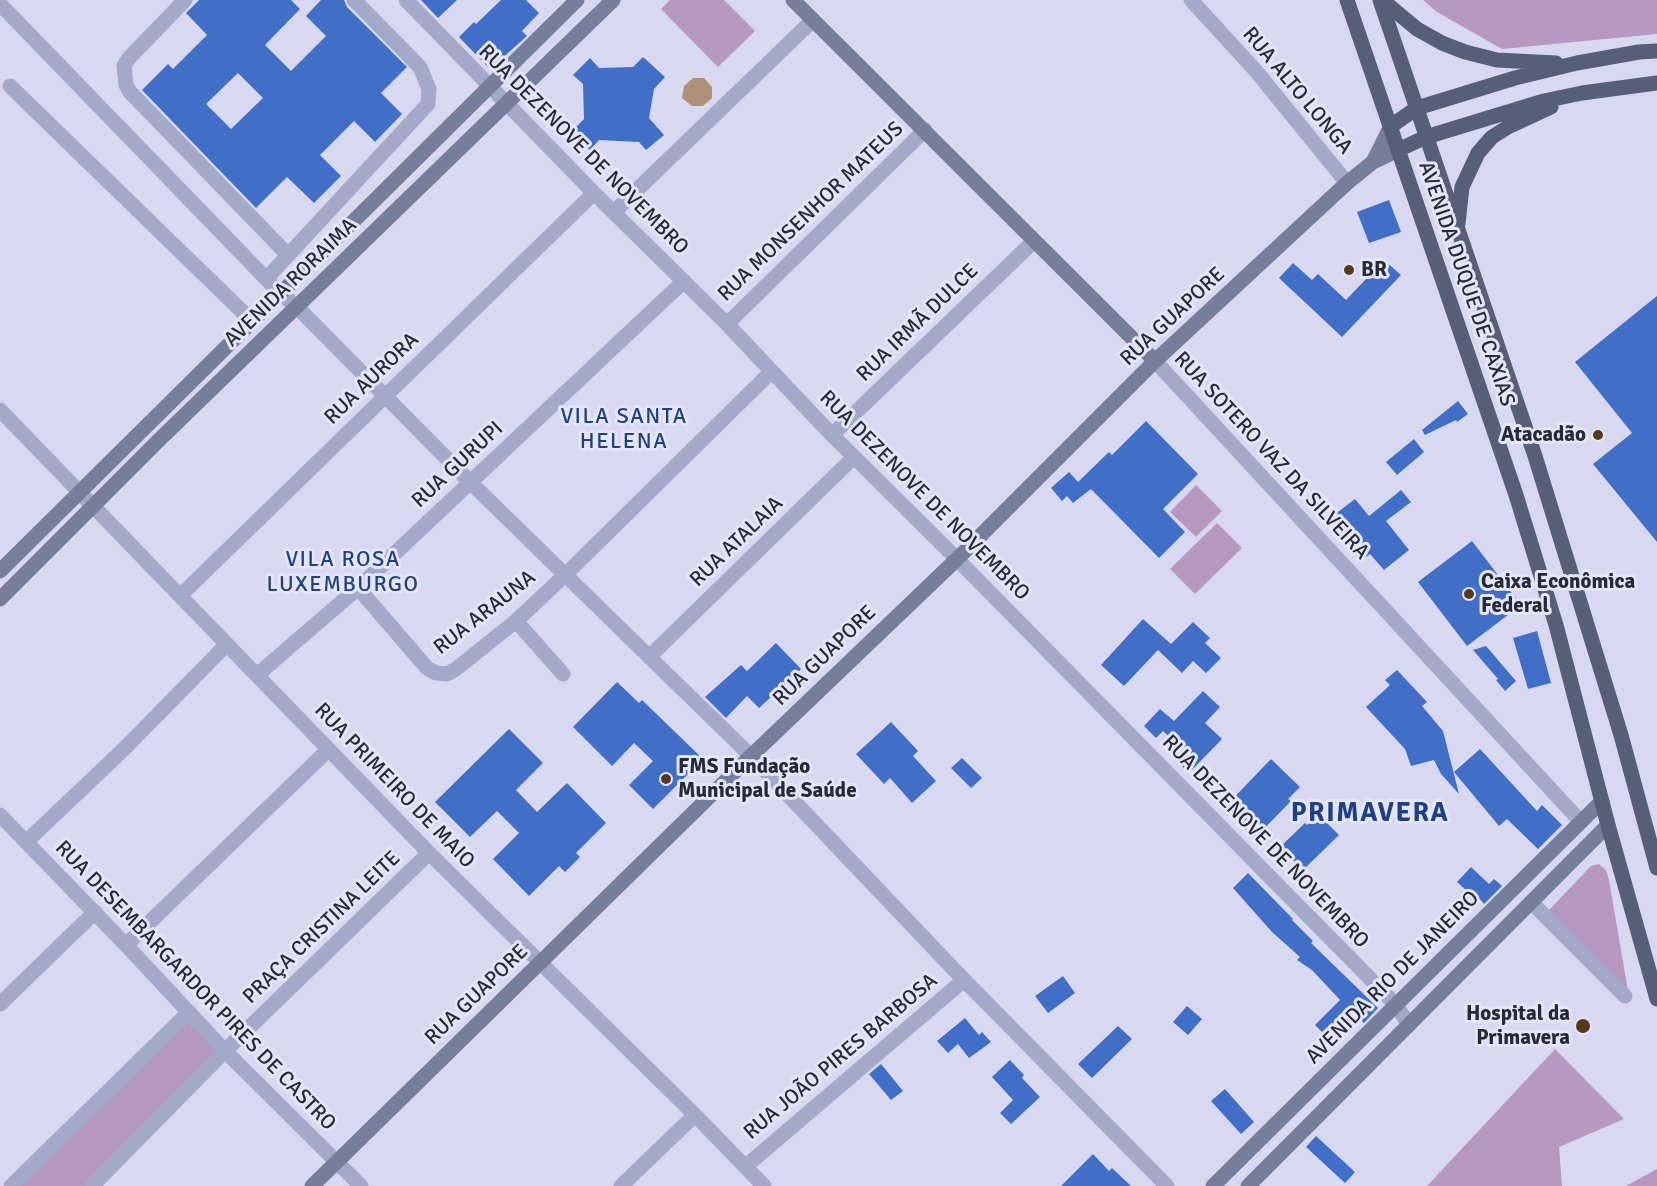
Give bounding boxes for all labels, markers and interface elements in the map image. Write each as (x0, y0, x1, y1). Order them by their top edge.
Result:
street label: RUA ALTO LONGA (1237, 22, 1357, 160)
street label: RUA DEZENOVE DE NOVEMBRO (473, 40, 693, 260)
street label: RUA MONSENHOR MATEUS (713, 117, 909, 307)
street label: AVENIDA DUQUE DE CAXIAS (1412, 158, 1520, 410)
street label: AVENIDA RORAIMA (219, 213, 363, 353)
place label: BR (1361, 257, 1387, 283)
street label: RUA IRMÃ DULCE (852, 259, 984, 387)
street label: RUA GUAPORE (1116, 262, 1230, 372)
marker: BR (1342, 263, 1356, 277)
street label: RUA AURORA (320, 328, 424, 430)
street label: RUA SOTERO VAZ DA SILVEIRA (1168, 347, 1374, 565)
street label: RUA DEZENOVE DE NOVEMBRO (814, 386, 1034, 606)
district label: VILA SANTA HELENA (560, 404, 688, 456)
street label: RUA GURUPI (407, 416, 509, 514)
place label: Atacadão (1501, 422, 1586, 448)
marker: Atacadão (1591, 428, 1605, 442)
street label: RUA ATALAIA (685, 491, 789, 593)
district label: VILA ROSA LUXEMBURGO (267, 547, 419, 598)
street label: RUA ARAUNA (429, 565, 541, 661)
place label: Caixa Econômica Federal (1481, 569, 1635, 619)
marker: Caixa Econômica Federal (1462, 587, 1476, 601)
street label: RUA GUAPORE (768, 601, 882, 711)
street label: RUA PRIMEIRO DE MAIO (309, 698, 479, 874)
street label: RUA DEZENOVE DE NOVEMBRO (1156, 730, 1374, 954)
place label: FMS Fundação Municipal de Saúde (678, 754, 857, 804)
marker: FMS Fundação Municipal de Saúde (659, 772, 673, 786)
district label: PRIMAVERA (1291, 798, 1449, 830)
street label: RUA DESEMBARGARDOR PIRES DE CASTRO (49, 836, 341, 1136)
street label: PRAÇA CRISTINA LEITE (238, 846, 406, 1010)
street label: AVENIDA RIO DE JANEIRO (1301, 886, 1485, 1070)
street label: RUA GUAPORE (420, 940, 534, 1050)
street label: RUA JOÃO PIRES BARBOSA (739, 969, 943, 1145)
place label: Hospital da Primavera (1466, 1001, 1570, 1051)
marker: Hospital da Primavera (1574, 1017, 1592, 1035)

